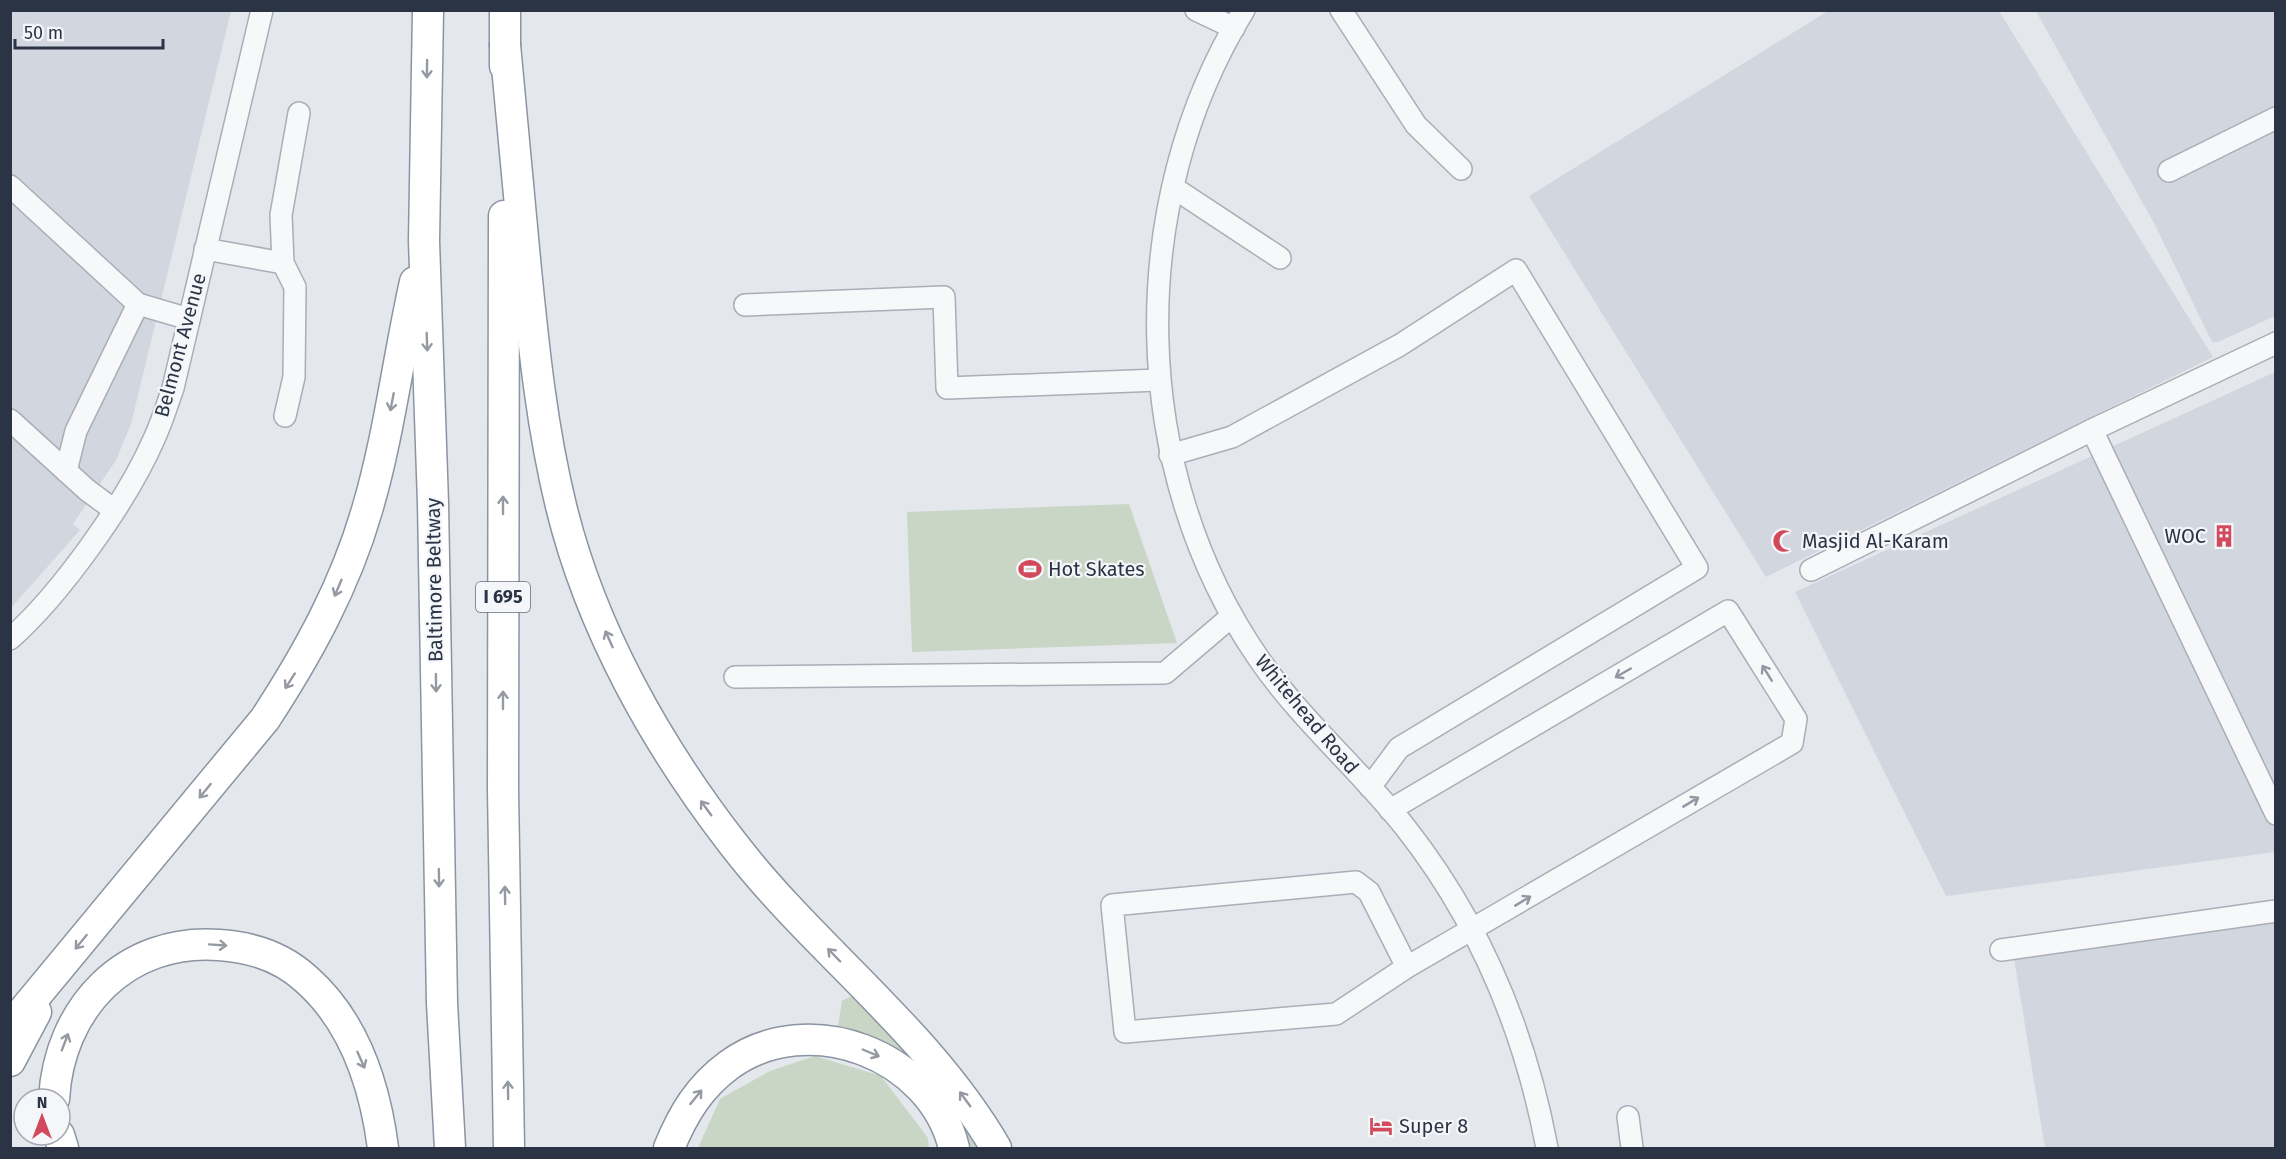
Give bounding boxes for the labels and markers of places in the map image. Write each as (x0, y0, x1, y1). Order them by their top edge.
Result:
building icon: WOC (2211, 523, 2237, 549)
place label: WOC (2164, 524, 2206, 548)
mosque icon: Masjid Al-Karam (1771, 528, 1797, 554)
place label: Masjid Al-Karam (1802, 529, 1949, 553)
sports icon: Hot Skates (1017, 556, 1043, 582)
place label: Hot Skates (1048, 557, 1145, 581)
hotel icon: Super 8 (1368, 1113, 1394, 1139)
place label: Super 8 (1399, 1114, 1468, 1138)

